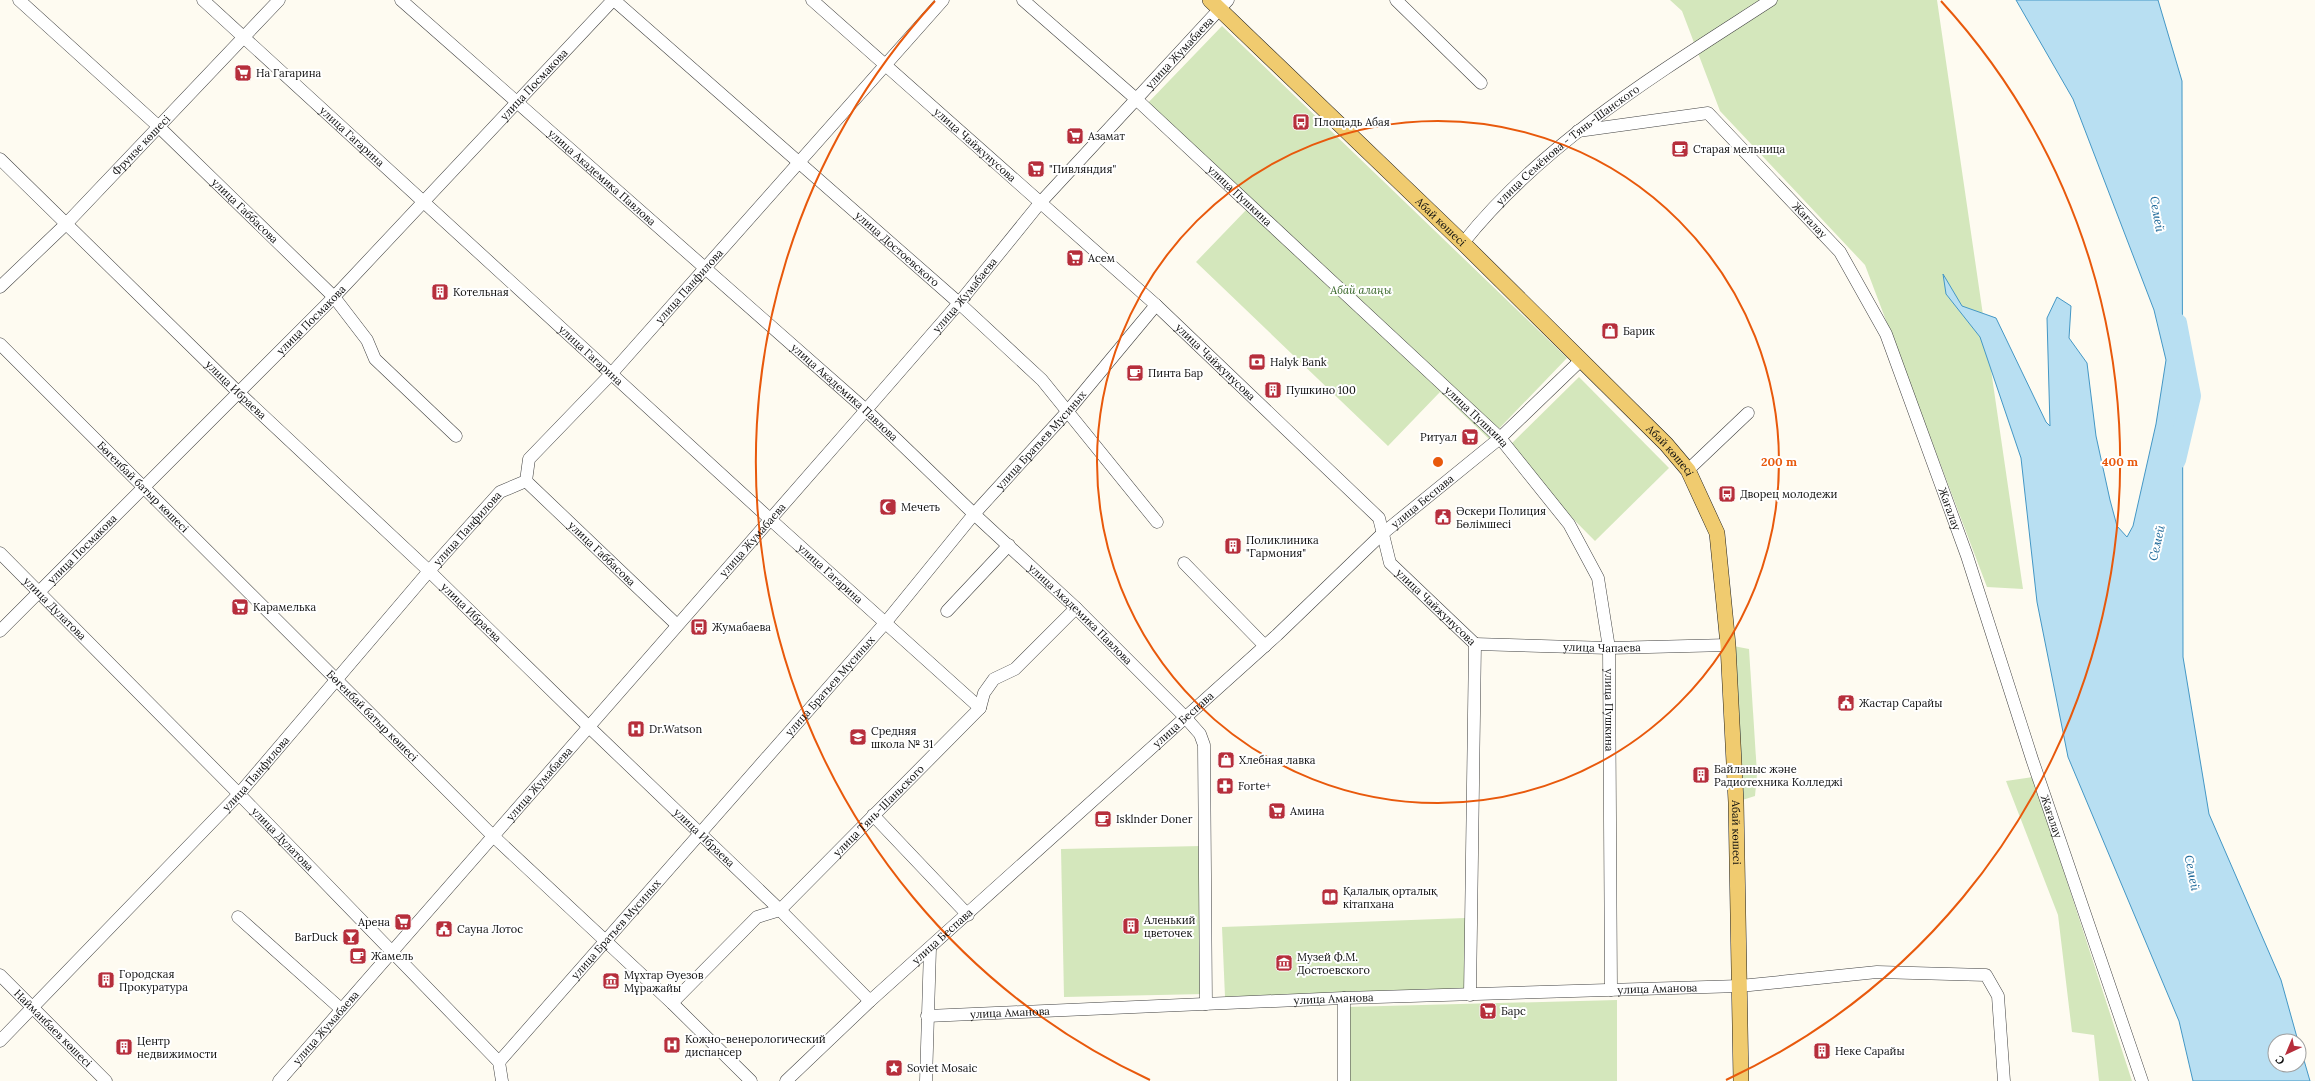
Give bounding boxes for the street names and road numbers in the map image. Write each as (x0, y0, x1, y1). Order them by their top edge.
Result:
street label: улица Жумабаева (1142, 13, 1216, 92)
street label: улица Посмакова (497, 46, 571, 123)
street label: улица Семёнова - Тянь-Шанского (1493, 82, 1642, 208)
street label: улица Гагарина (317, 103, 387, 170)
street label: улица Чайжунусова (931, 104, 1019, 185)
street label: Фрунзе көшесі (109, 112, 173, 178)
street label: улица Академика Павлова (545, 126, 659, 229)
street label: улица Пушкина (1205, 162, 1275, 229)
street label: улица Габбасова (209, 175, 282, 246)
street label: Абай көшесі (1412, 194, 1469, 249)
street label: Жағалау (1789, 199, 1830, 241)
street label: улица Достоевского (852, 208, 942, 290)
street label: улица Панфилова (652, 246, 726, 326)
street label: улица Жумабаева (929, 254, 1000, 336)
street label: улица Посмакова (273, 282, 349, 358)
street label: улица Чайжунусова (1173, 320, 1259, 403)
street label: улица Гагарина (556, 322, 626, 389)
street label: улица Академика Павлова (788, 340, 901, 444)
street label: улица Ибраева (203, 357, 270, 422)
street label: улица Пушкина (1442, 383, 1512, 450)
street label: улица Братьев Мусиных (993, 387, 1089, 493)
street label: Абай көшесі (1643, 421, 1697, 478)
street label: Бөгенбай батыр көшесі (94, 438, 192, 535)
street label: улица Беспава (1388, 471, 1457, 531)
street label: Жағалау (1936, 485, 1964, 532)
street label: улица Панфилова (430, 488, 505, 568)
street label: улица Жумабаева (716, 500, 789, 580)
street label: улица Посмакова (44, 511, 120, 587)
street label: улица Габбасова (565, 518, 639, 589)
street label: улица Гагарина (795, 541, 866, 607)
street label: улица Академика Павлова (1026, 561, 1136, 668)
street label: улица Чайжунусова (1393, 565, 1479, 648)
street label: улица Дулатова (21, 574, 90, 643)
street label: улица Ибраева (438, 580, 505, 645)
street label: улица Братьев Мусиных (782, 633, 878, 739)
street label: улица Чапаева (1563, 640, 1641, 655)
street label: Бөгенбай батыр көшесі (324, 667, 421, 764)
street label: улица Пушкина (1602, 668, 1617, 752)
street label: улица Беспава (1150, 688, 1217, 750)
street label: улица Панфилова (219, 733, 292, 814)
street label: улица Жумабаева (503, 744, 575, 824)
street label: улица Тянь-Шаньского (830, 762, 927, 859)
street label: Жағалау (2038, 793, 2065, 840)
street label: Абай көшесі (1729, 799, 1744, 865)
street label: улица Дулатова (248, 804, 317, 874)
street label: улица Ибраева (671, 805, 738, 870)
street label: улица Братьев Мусиных (568, 876, 664, 982)
street label: улица Беспава (909, 905, 976, 967)
street label: улица Аманова (1617, 980, 1698, 997)
street label: Найманбаев көшесі (11, 986, 95, 1070)
street label: улица Жумабаева (290, 988, 362, 1067)
street label: улица Аманова (1293, 990, 1374, 1007)
street label: улица Аманова (970, 1004, 1050, 1021)

